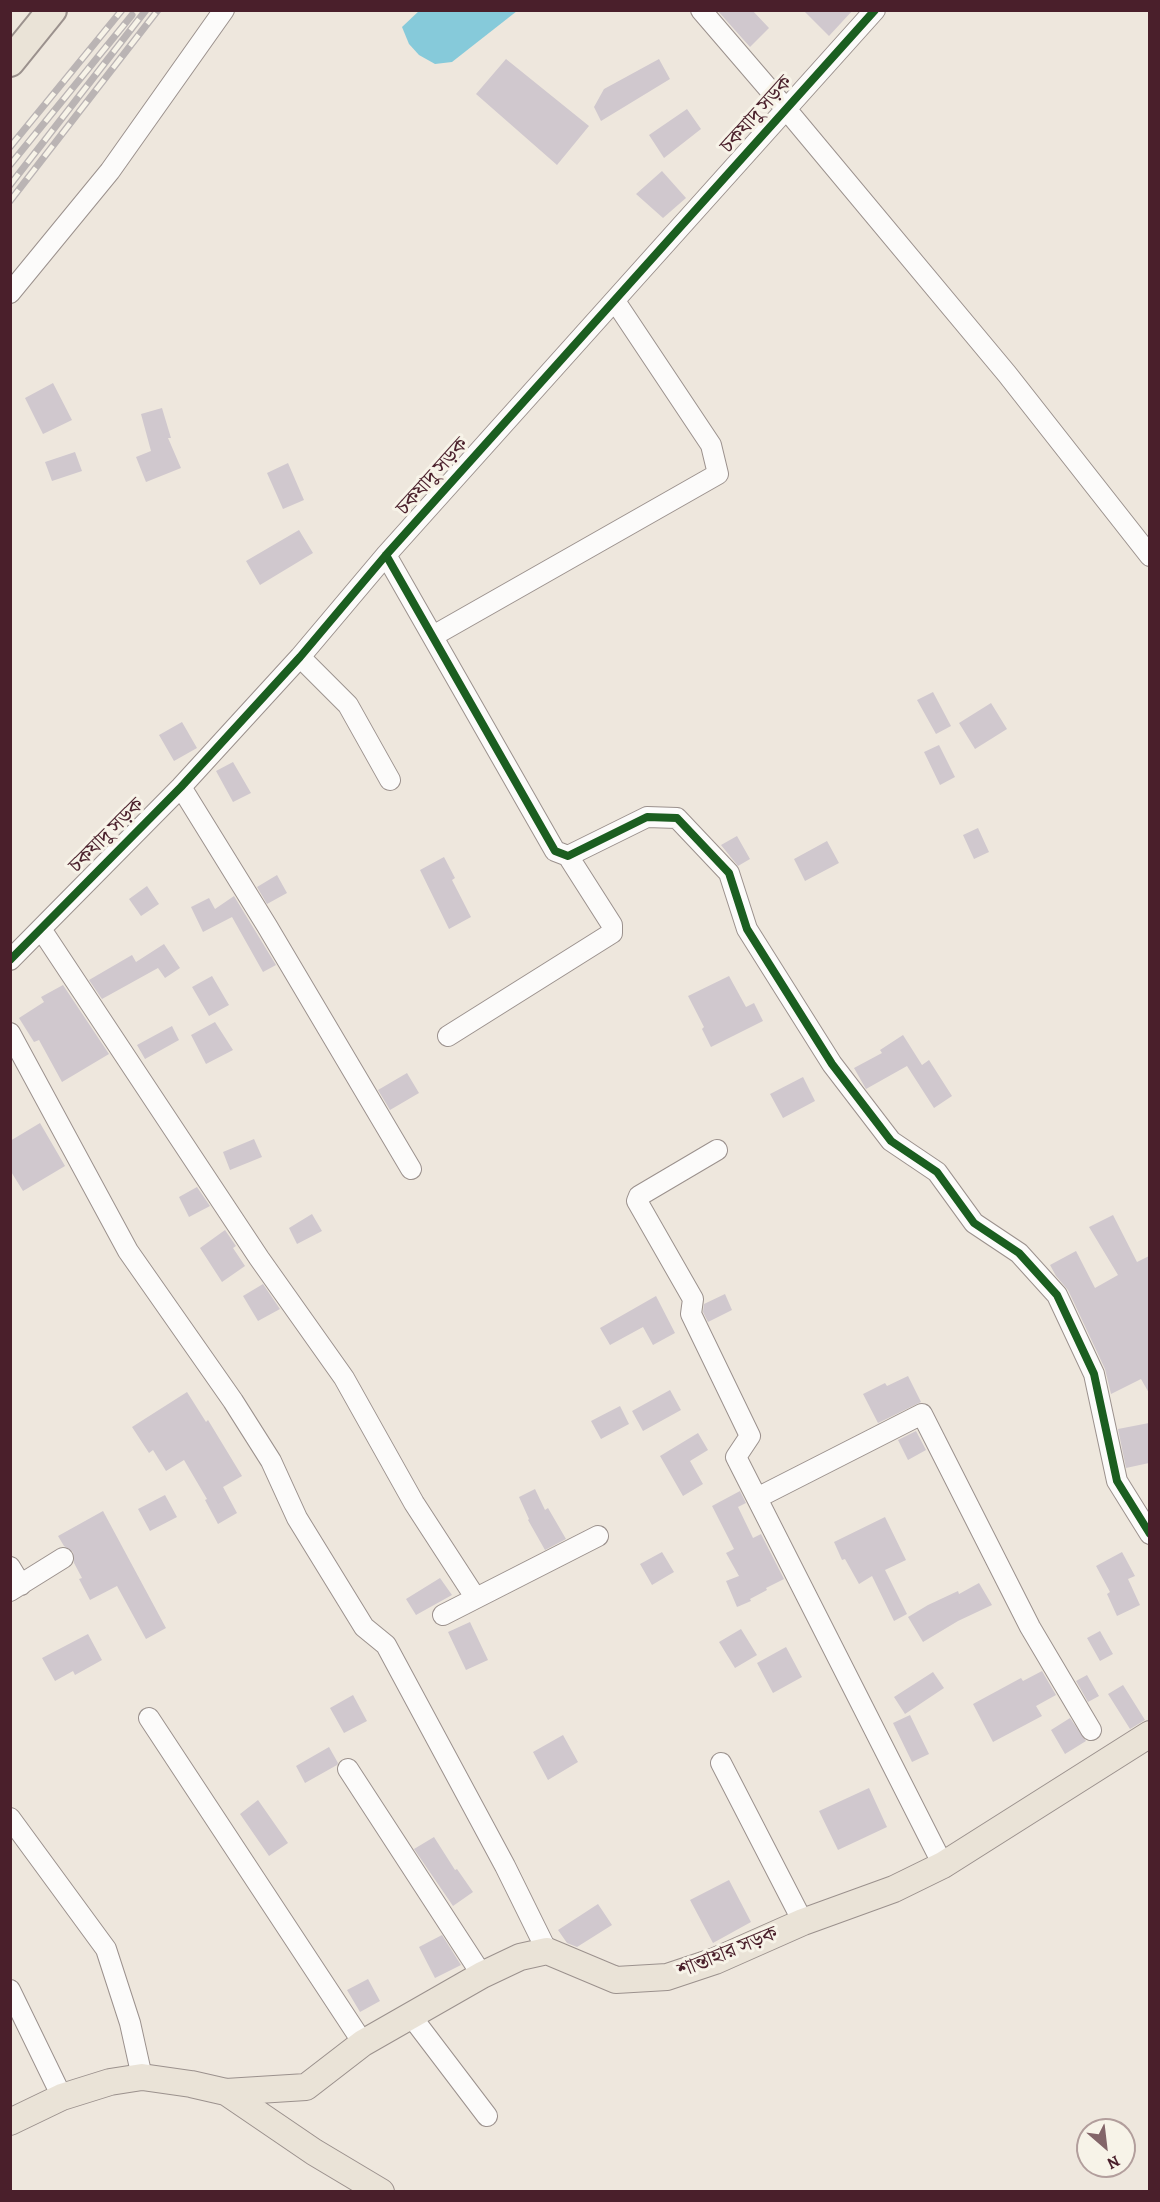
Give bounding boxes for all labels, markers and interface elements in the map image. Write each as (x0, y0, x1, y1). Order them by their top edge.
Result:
street label: চকযাদু সড়ক (716, 71, 798, 159)
street label: চকযাদু সড়ক (392, 433, 474, 521)
street label: চকযাদু সড়ক (64, 793, 150, 879)
street label: শান্তাহার সড়ক (674, 1922, 782, 1984)
north arrow (1076, 2118, 1136, 2178)
text: N (1103, 2150, 1124, 2175)

